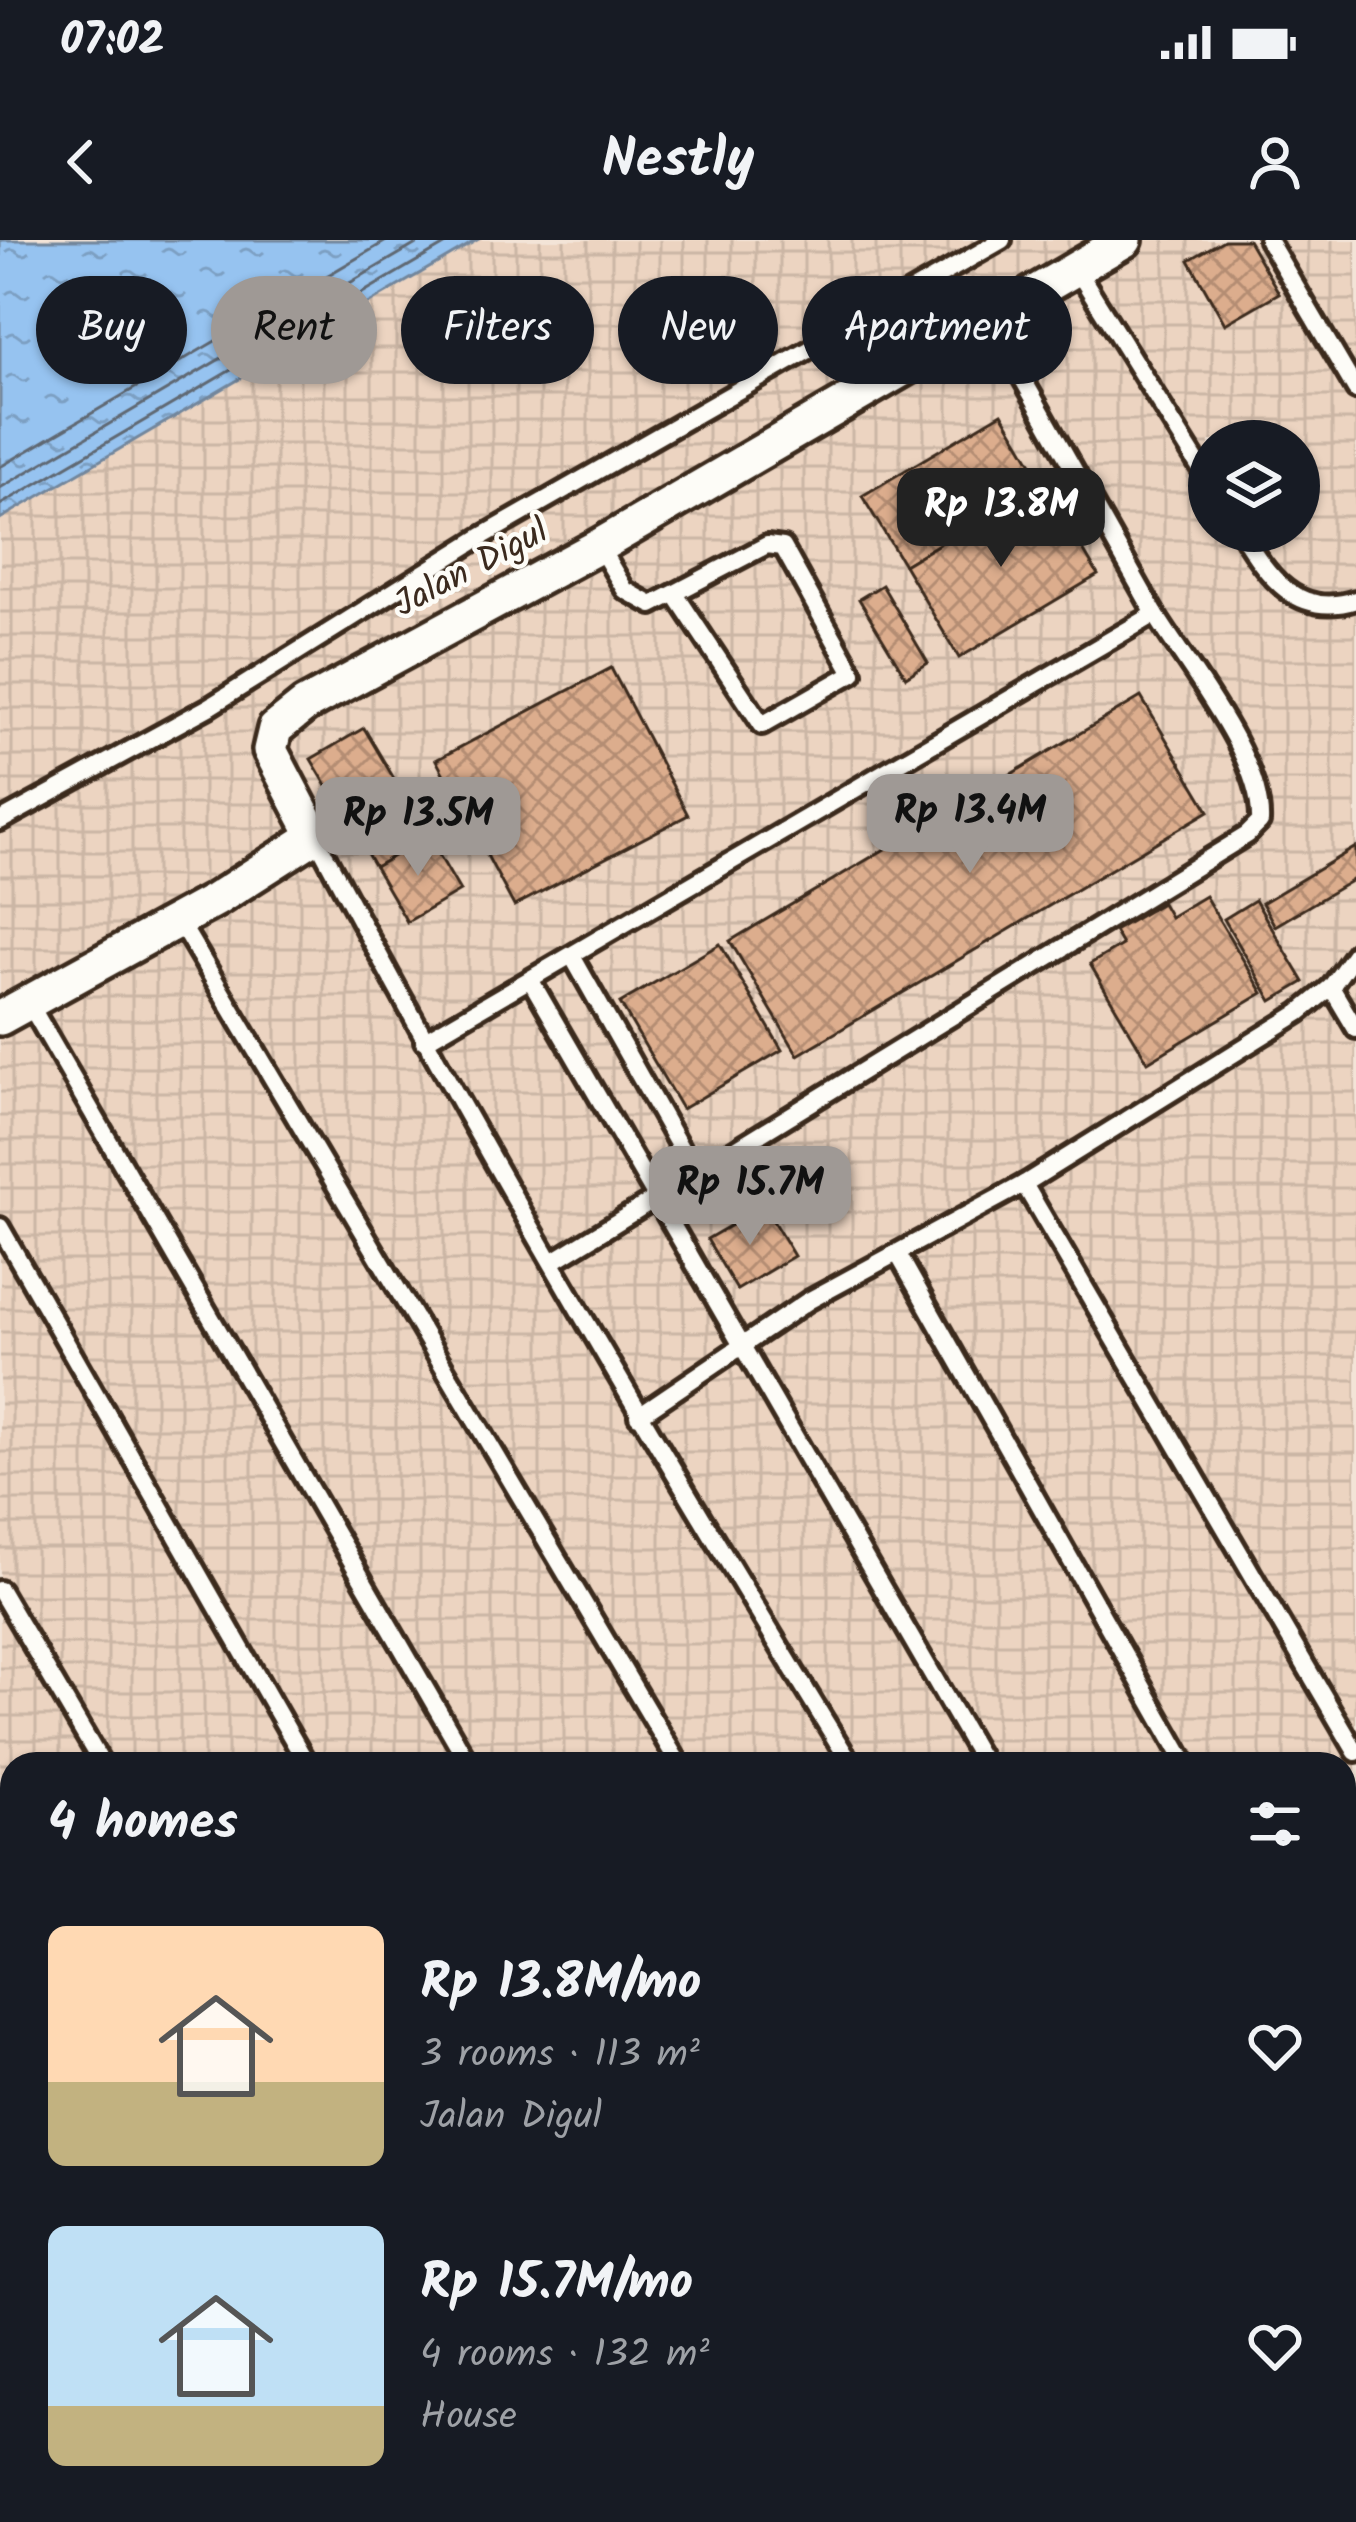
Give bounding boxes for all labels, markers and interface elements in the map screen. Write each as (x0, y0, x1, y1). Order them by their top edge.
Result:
text: 07:02 (60, 6, 165, 78)
text: Nestly (602, 119, 754, 205)
icon: back (48, 129, 114, 195)
icon: person (1242, 129, 1308, 195)
chip: Buy (36, 276, 187, 384)
chip: Rent (211, 276, 377, 384)
chip: Filters (401, 276, 594, 384)
chip: New (618, 276, 778, 384)
chip: Apartment (802, 276, 1072, 384)
map controls (1188, 420, 1320, 552)
button: layers (1188, 420, 1320, 552)
pin: Rp 13.8M (877, 468, 1125, 570)
text: Rp 13.8M (924, 476, 1078, 538)
street label: Jalan Digul (384, 504, 560, 634)
pin: Rp 13.4M (846, 774, 1094, 876)
pin: Rp 13.5M (294, 777, 542, 879)
text: Rp 13.4M (894, 782, 1046, 844)
text: Rp 13.5M (342, 785, 494, 847)
pin: Rp 15.7M (626, 1146, 874, 1248)
text: Rp 15.7M (676, 1154, 824, 1216)
text: 4 homes (48, 1784, 238, 1865)
icon: filters (1242, 1791, 1308, 1857)
text: Rp 13.8M/mo (420, 1944, 701, 2025)
icon: home (144, 1974, 288, 2118)
icon: heart (1242, 2013, 1308, 2079)
text: 3 rooms · 113 m² (420, 2025, 700, 2087)
text: Jalan Digul (420, 2087, 602, 2149)
text: Rp 15.7M/mo (420, 2244, 693, 2325)
icon: home (144, 2274, 288, 2418)
icon: heart (1242, 2313, 1308, 2379)
text: 4 rooms · 132 m² (420, 2325, 709, 2387)
text: House (420, 2387, 517, 2449)

